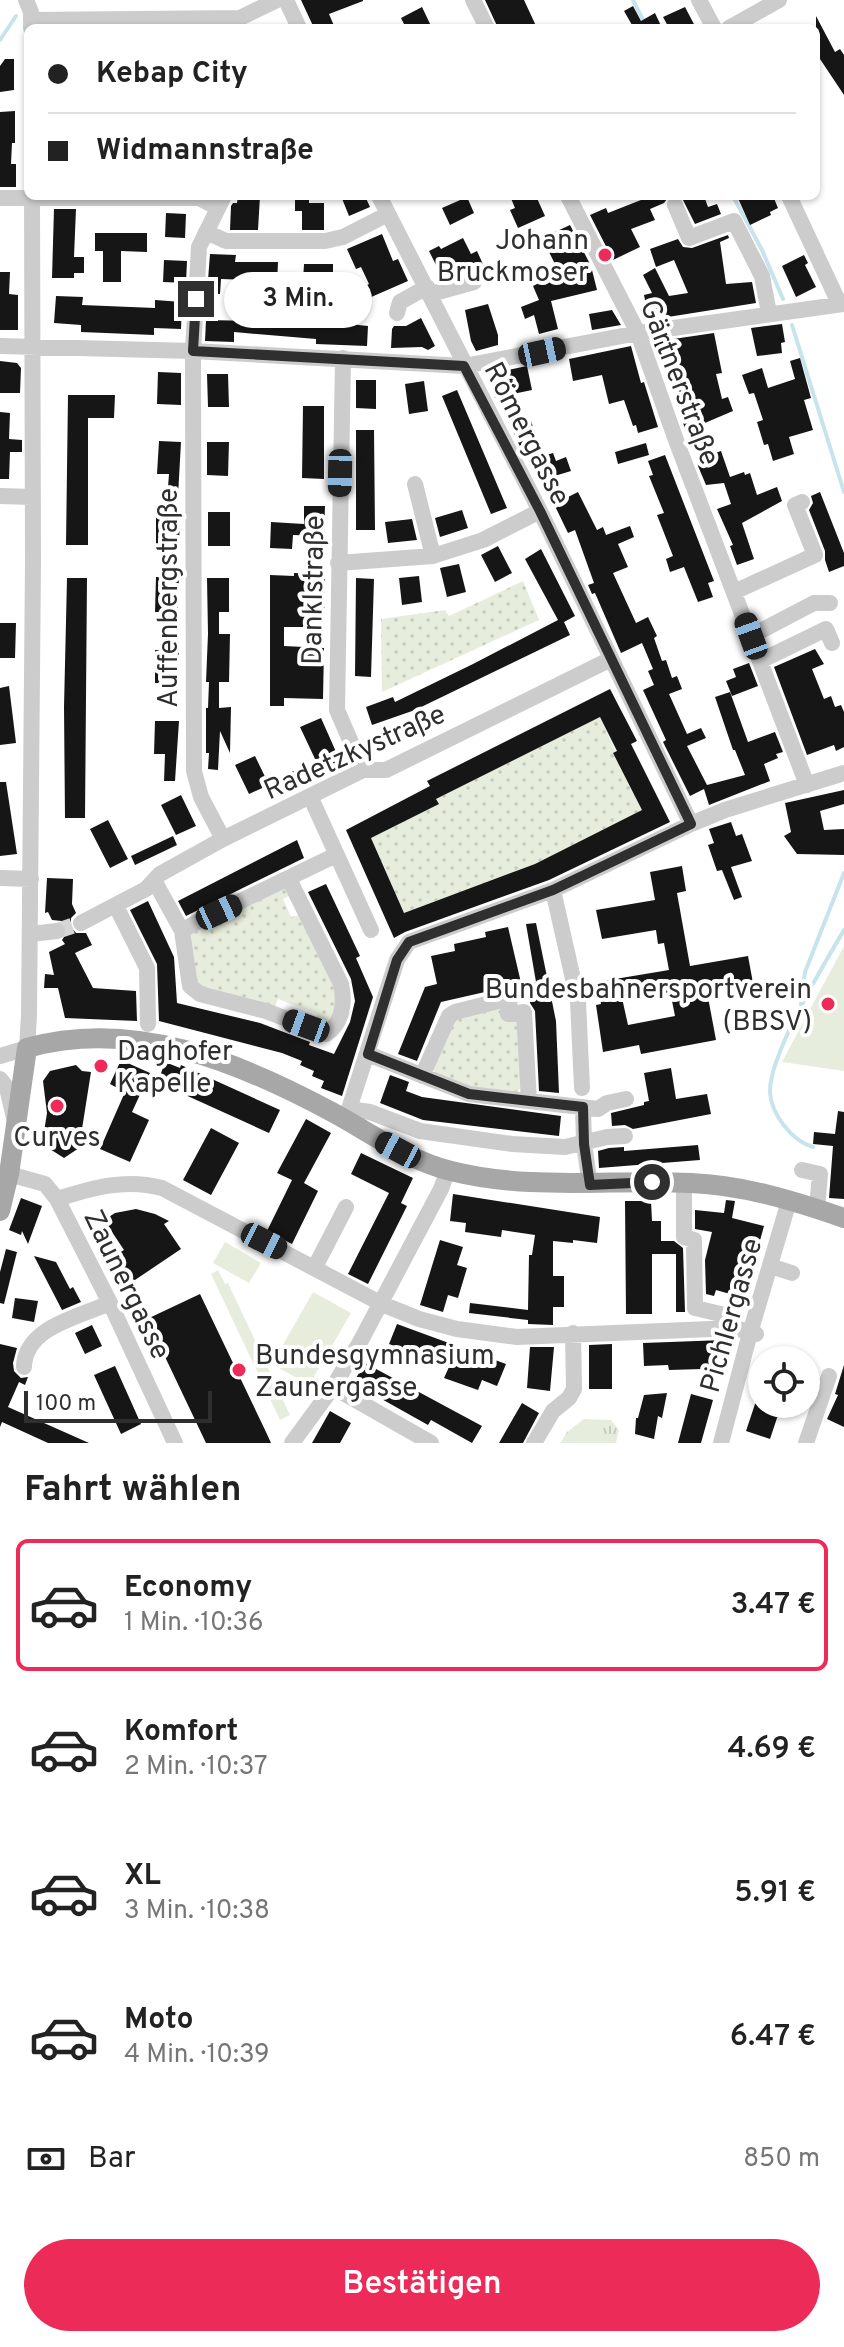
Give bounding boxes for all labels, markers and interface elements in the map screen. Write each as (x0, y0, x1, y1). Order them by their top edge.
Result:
text: Kebap City (96, 56, 248, 93)
text: Widmannstraße (96, 133, 314, 170)
place label: Johann Bruckmoser (437, 224, 589, 292)
marker: Johann Bruckmoser (596, 246, 614, 264)
callout: 3 Min. (224, 271, 372, 327)
route end (178, 281, 214, 317)
text: 3 Min. (262, 283, 334, 316)
street label: Gärtnerstraße (630, 295, 726, 471)
car (516, 335, 568, 369)
street label: Römergasse (474, 357, 577, 512)
car (328, 449, 352, 497)
street label: Auffenbergstraße (152, 488, 188, 708)
street label: Danklstraße (296, 515, 334, 665)
car (732, 609, 770, 663)
street label: Radetzkystraße (259, 698, 452, 810)
car (192, 891, 246, 933)
place label: Bundesbahnersportverein (BBSV) (485, 973, 812, 1041)
marker: Bundesbahnersportverein (BBSV) (819, 995, 837, 1013)
car (279, 1007, 333, 1045)
place label: Daghofer Kapelle (117, 1035, 233, 1103)
marker: Daghofer Kapelle (92, 1057, 110, 1075)
marker: Curves (48, 1097, 66, 1115)
place label: Curves (13, 1121, 101, 1157)
car (371, 1128, 425, 1172)
route start (634, 1164, 670, 1200)
street label: Zaunergasse (74, 1204, 177, 1366)
car (237, 1219, 291, 1263)
street label: Pichlergasse (694, 1234, 772, 1397)
place label: Bundesgymnasium Zaunergasse (255, 1339, 495, 1407)
map controls (748, 1346, 820, 1418)
button: locate (748, 1346, 820, 1418)
marker: Bundesgymnasium Zaunergasse (230, 1361, 248, 1379)
scale bar (24, 1387, 212, 1423)
text: 100 m (36, 1391, 96, 1418)
text: Fahrt wählen (24, 1468, 242, 1514)
icon: car (28, 1569, 100, 1641)
text: Economy (124, 1570, 252, 1607)
text: 3.47 € (731, 1587, 816, 1624)
text: 1 Min. · 10:36 (124, 1607, 264, 1640)
icon: car (28, 1713, 100, 1785)
text: Komfort (124, 1714, 238, 1751)
text: 4.69 € (727, 1731, 816, 1768)
text: 2 Min. · 10:37 (124, 1751, 268, 1784)
icon: car (28, 1857, 100, 1929)
text: XL (124, 1858, 161, 1895)
text: 5.91 € (734, 1875, 816, 1912)
text: 3 Min. · 10:38 (124, 1895, 270, 1928)
icon: car (28, 2001, 100, 2073)
text: Moto (124, 2002, 194, 2039)
text: 6.47 € (730, 2019, 816, 2056)
text: 4 Min. · 10:39 (124, 2039, 270, 2072)
icon: cash (24, 2137, 68, 2181)
text: Bar (88, 2141, 136, 2178)
text: 850 m (743, 2143, 820, 2176)
button: Bestätigen (24, 2239, 820, 2331)

